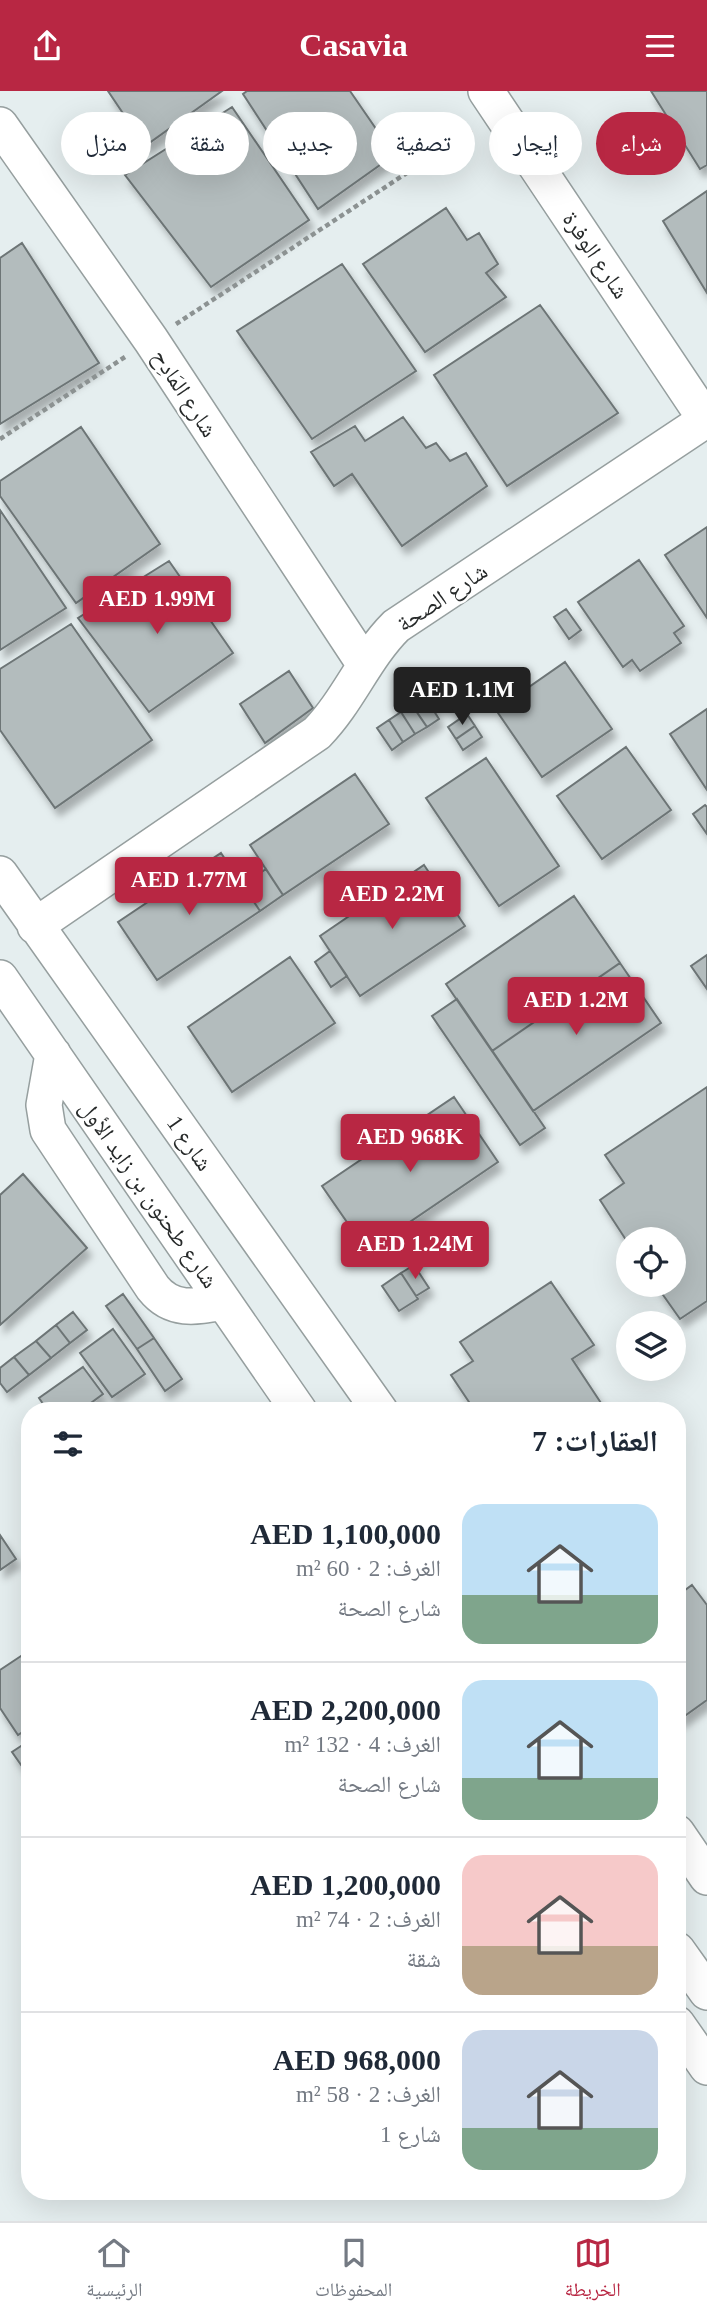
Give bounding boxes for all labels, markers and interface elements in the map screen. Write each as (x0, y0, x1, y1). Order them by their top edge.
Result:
icon: share (28, 27, 66, 65)
text: Casavia (299, 27, 408, 63)
icon: menu (641, 27, 679, 65)
chip: منزل (61, 112, 151, 175)
chip: شقة (165, 112, 249, 175)
chip: جديد (263, 112, 357, 175)
chip: تصفية (371, 112, 475, 175)
chip: إيجار (489, 112, 582, 175)
chip: شراء (596, 112, 686, 175)
street label: شارع الوفرة (556, 207, 634, 304)
street label: شارع المَادِح (145, 345, 222, 443)
street label: شارع الصحة (392, 558, 493, 638)
pin: AED 1.99M (77, 577, 237, 636)
text: AED 1.99M (99, 586, 215, 611)
pin: AED 1.1M (390, 667, 534, 727)
text: AED 1.1M (410, 677, 514, 702)
pin: AED 1.77M (109, 857, 269, 917)
text: AED 1.77M (131, 867, 247, 892)
pin: AED 2.2M (320, 871, 464, 931)
text: AED 2.2M (340, 881, 444, 906)
pin: AED 1.2M (504, 977, 648, 1037)
text: AED 1.2M (524, 987, 628, 1012)
street label: شارع طحنون بن زايد الأول (73, 1096, 223, 1294)
street label: شارع 1 (160, 1111, 217, 1177)
pin: AED 968K (338, 1115, 482, 1174)
text: AED 968K (357, 1124, 463, 1149)
pin: AED 1.24M (335, 1221, 495, 1281)
map controls (616, 1227, 686, 1381)
button: locate (616, 1227, 686, 1297)
text: AED 1.24M (357, 1231, 473, 1256)
button: layers (616, 1311, 686, 1381)
text: العقارات: 7 (532, 1424, 658, 1457)
icon: filters (49, 1425, 87, 1463)
text: AED 1,100,000 (250, 1517, 441, 1550)
icon: home (518, 1532, 602, 1616)
text: الغرف: 2 · 60 m² (296, 1556, 441, 1581)
text: شارع الصحة (338, 1596, 441, 1621)
text: AED 2,200,000 (250, 1693, 441, 1726)
icon: home (518, 1708, 602, 1792)
text: الغرف: 4 · 132 m² (284, 1732, 441, 1757)
text: شارع الصحة (338, 1772, 441, 1797)
text: AED 1,200,000 (250, 1868, 441, 1901)
icon: home (518, 1883, 602, 1967)
text: الغرف: 2 · 74 m² (296, 1907, 441, 1932)
text: شقة (407, 1947, 441, 1972)
text: AED 968,000 (273, 2043, 441, 2076)
icon: home (518, 2058, 602, 2142)
text: الغرف: 2 · 58 m² (296, 2082, 441, 2107)
text: شارع 1 (380, 2122, 441, 2147)
tab: الرئيسية (86, 2234, 143, 2308)
tab: المحفوظات (315, 2234, 392, 2308)
tab: الخريطة (565, 2234, 621, 2308)

